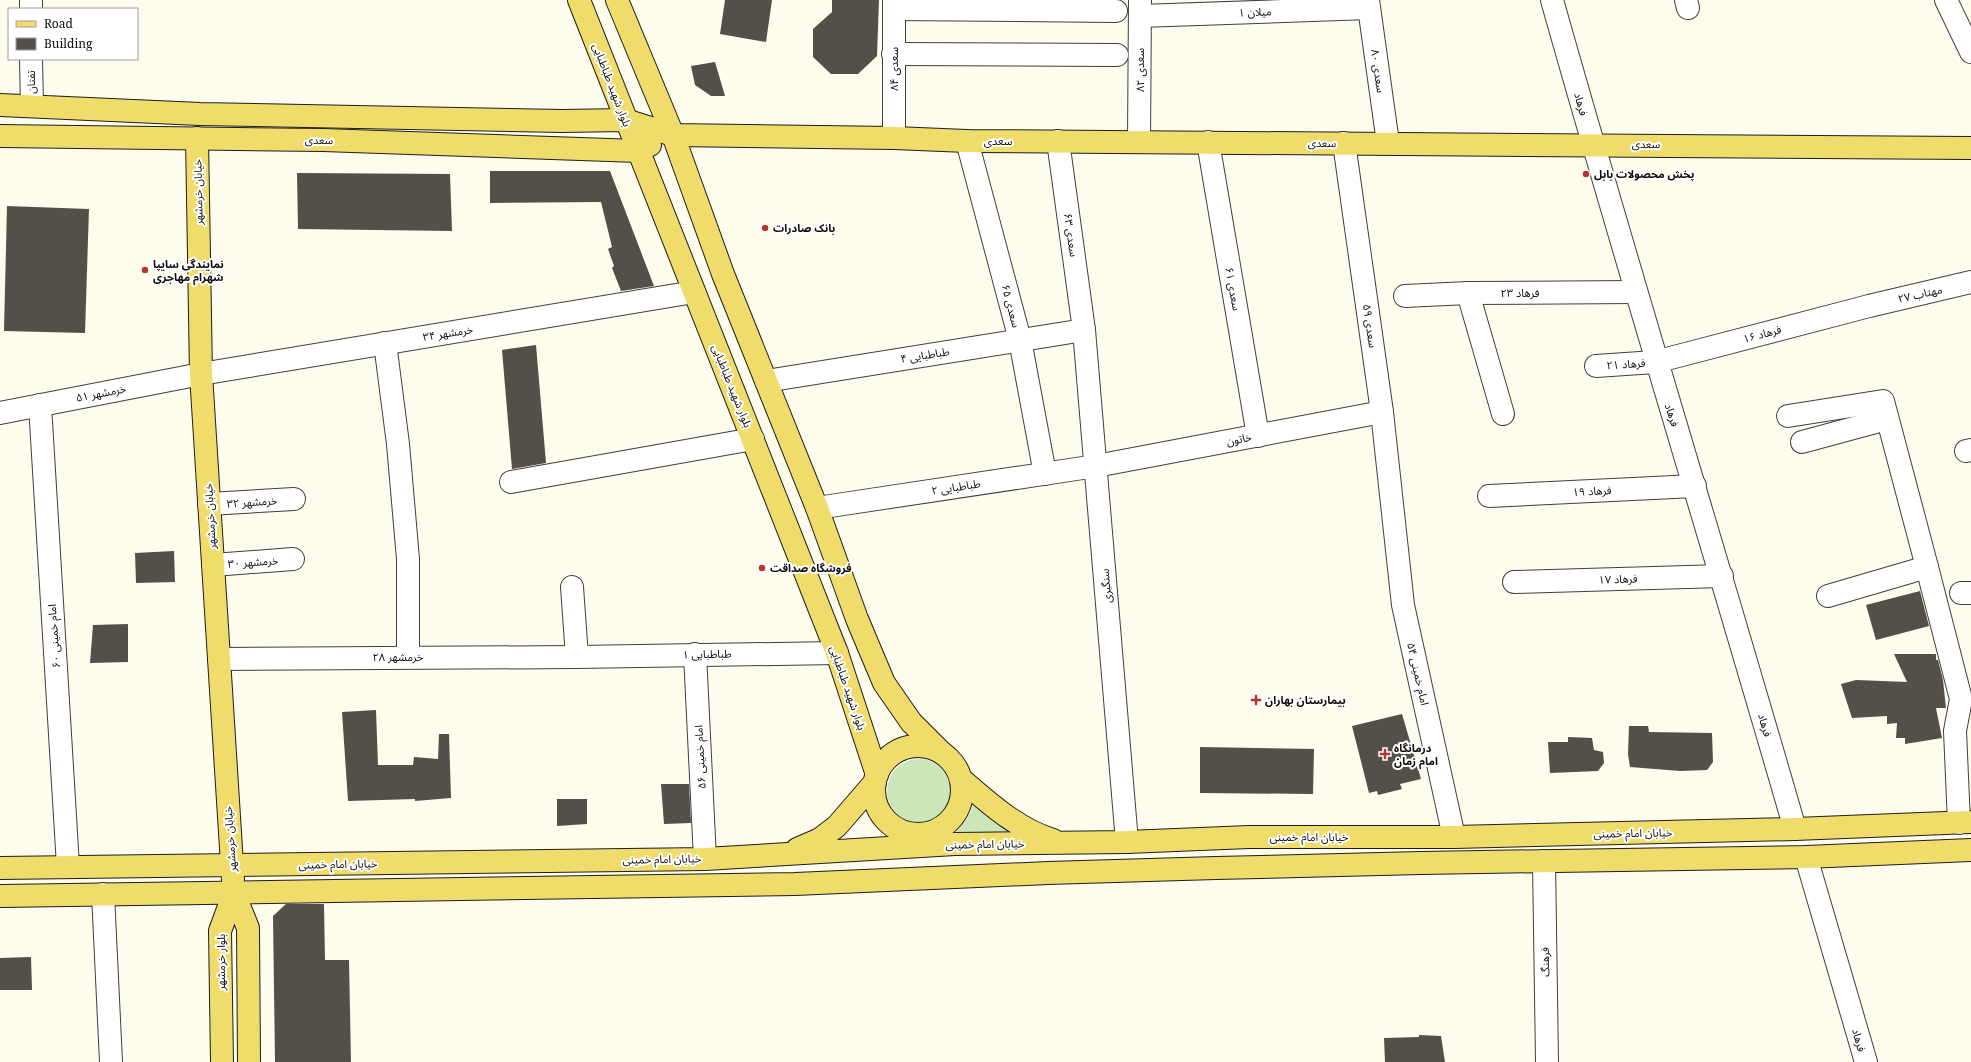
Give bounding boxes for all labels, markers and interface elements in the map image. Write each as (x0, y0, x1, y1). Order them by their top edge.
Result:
street label: میلان ۱ (1238, 3, 1272, 20)
legend (8, 8, 138, 60)
text: Road (44, 15, 74, 32)
text: Building (44, 35, 93, 52)
street label: بلوار شهید طباطبایی (590, 41, 635, 129)
street label: سعدی ۸۴ (886, 47, 901, 91)
street label: سعدی ۸۲ (1132, 48, 1147, 92)
street label: سعدی ۸۰ (1368, 48, 1389, 94)
street label: تفتان (23, 70, 38, 94)
street label: فرهاد (1571, 90, 1592, 117)
street label: سعدی (305, 132, 334, 147)
street label: سعدی (984, 133, 1013, 148)
street label: سعدی (1308, 135, 1337, 150)
street label: سعدی (1632, 136, 1661, 151)
street label: خیابان خرمشهر (189, 158, 206, 226)
place label: پخش محصولات بابل (1594, 166, 1695, 182)
marker: پخش محصولات بابل (1581, 169, 1591, 179)
street label: سعدی ۶۳ (1061, 212, 1082, 258)
place label: بانک صادرات (773, 220, 835, 235)
marker: بانک صادرات (760, 223, 770, 233)
place label: نمایندگی سایپا شهرام مهاجری (153, 256, 224, 286)
marker: نمایندگی سایپا شهرام مهاجری (140, 265, 150, 275)
street label: سعدی ۶۱ (1222, 266, 1245, 312)
street label: مهتاب ۲۷ (1896, 281, 1944, 306)
street label: سعدی ۶۵ (999, 283, 1025, 329)
street label: فرهاد ۲۳ (1500, 285, 1540, 300)
street label: سعدی ۵۹ (1360, 303, 1381, 349)
street label: خرمشهر ۳۴ (422, 321, 475, 344)
street label: فرهاد ۱۶ (1741, 321, 1783, 346)
street label: بلوار شهید طباطبایی (709, 342, 756, 430)
street label: طباطبایی ۴ (899, 343, 950, 366)
street label: فرهاد ۲۱ (1606, 355, 1646, 372)
street label: خرمشهر ۵۱ (74, 380, 128, 405)
street label: فرهاد (1662, 401, 1683, 428)
street label: خاتون (1225, 429, 1253, 448)
street label: طباطبایی ۲ (930, 475, 981, 498)
street label: خیابان خرمشهر (200, 482, 219, 550)
street label: فرهاد ۱۹ (1572, 482, 1612, 499)
street label: خرمشهر ۳۲ (226, 492, 278, 511)
street label: خرمشهر ۳۰ (227, 552, 279, 571)
place label: فروشگاه صداقت (770, 560, 852, 575)
marker: فروشگاه صداقت (757, 563, 767, 573)
street label: سنگبری (1096, 568, 1115, 604)
street label: فرهاد ۱۷ (1598, 570, 1638, 587)
street label: امام خمینی ۶۰ (44, 603, 64, 669)
street label: امام خمینی ۵۴ (1403, 641, 1433, 707)
street label: بلوار شهید طباطبایی (827, 644, 870, 732)
street label: طباطبایی ۱ (682, 646, 732, 661)
street label: خرمشهر ۲۸ (373, 649, 424, 664)
place label: بیمارستان بهاران (1265, 692, 1346, 707)
marker: بیمارستان بهاران (1250, 694, 1262, 706)
street label: فرهاد (1755, 711, 1776, 738)
street label: امام خمینی ۵۶ (690, 725, 710, 789)
place label: درمانگاه امام زمان (1394, 740, 1438, 770)
marker: درمانگاه امام زمان (1379, 748, 1391, 760)
street label: خیابان خرمشهر (220, 805, 239, 873)
street label: خیابان امام خمینی (1593, 824, 1673, 842)
street label: خیابان امام خمینی (1270, 829, 1349, 845)
street label: خیابان امام خمینی (945, 835, 1025, 853)
street label: خیابان امام خمینی (622, 850, 702, 868)
street label: خیابان امام خمینی (298, 855, 378, 873)
street label: بلوار خرمشهر (213, 934, 228, 991)
street label: فرهنگ (1537, 947, 1552, 977)
street label: فرهاد (1849, 1026, 1870, 1053)

